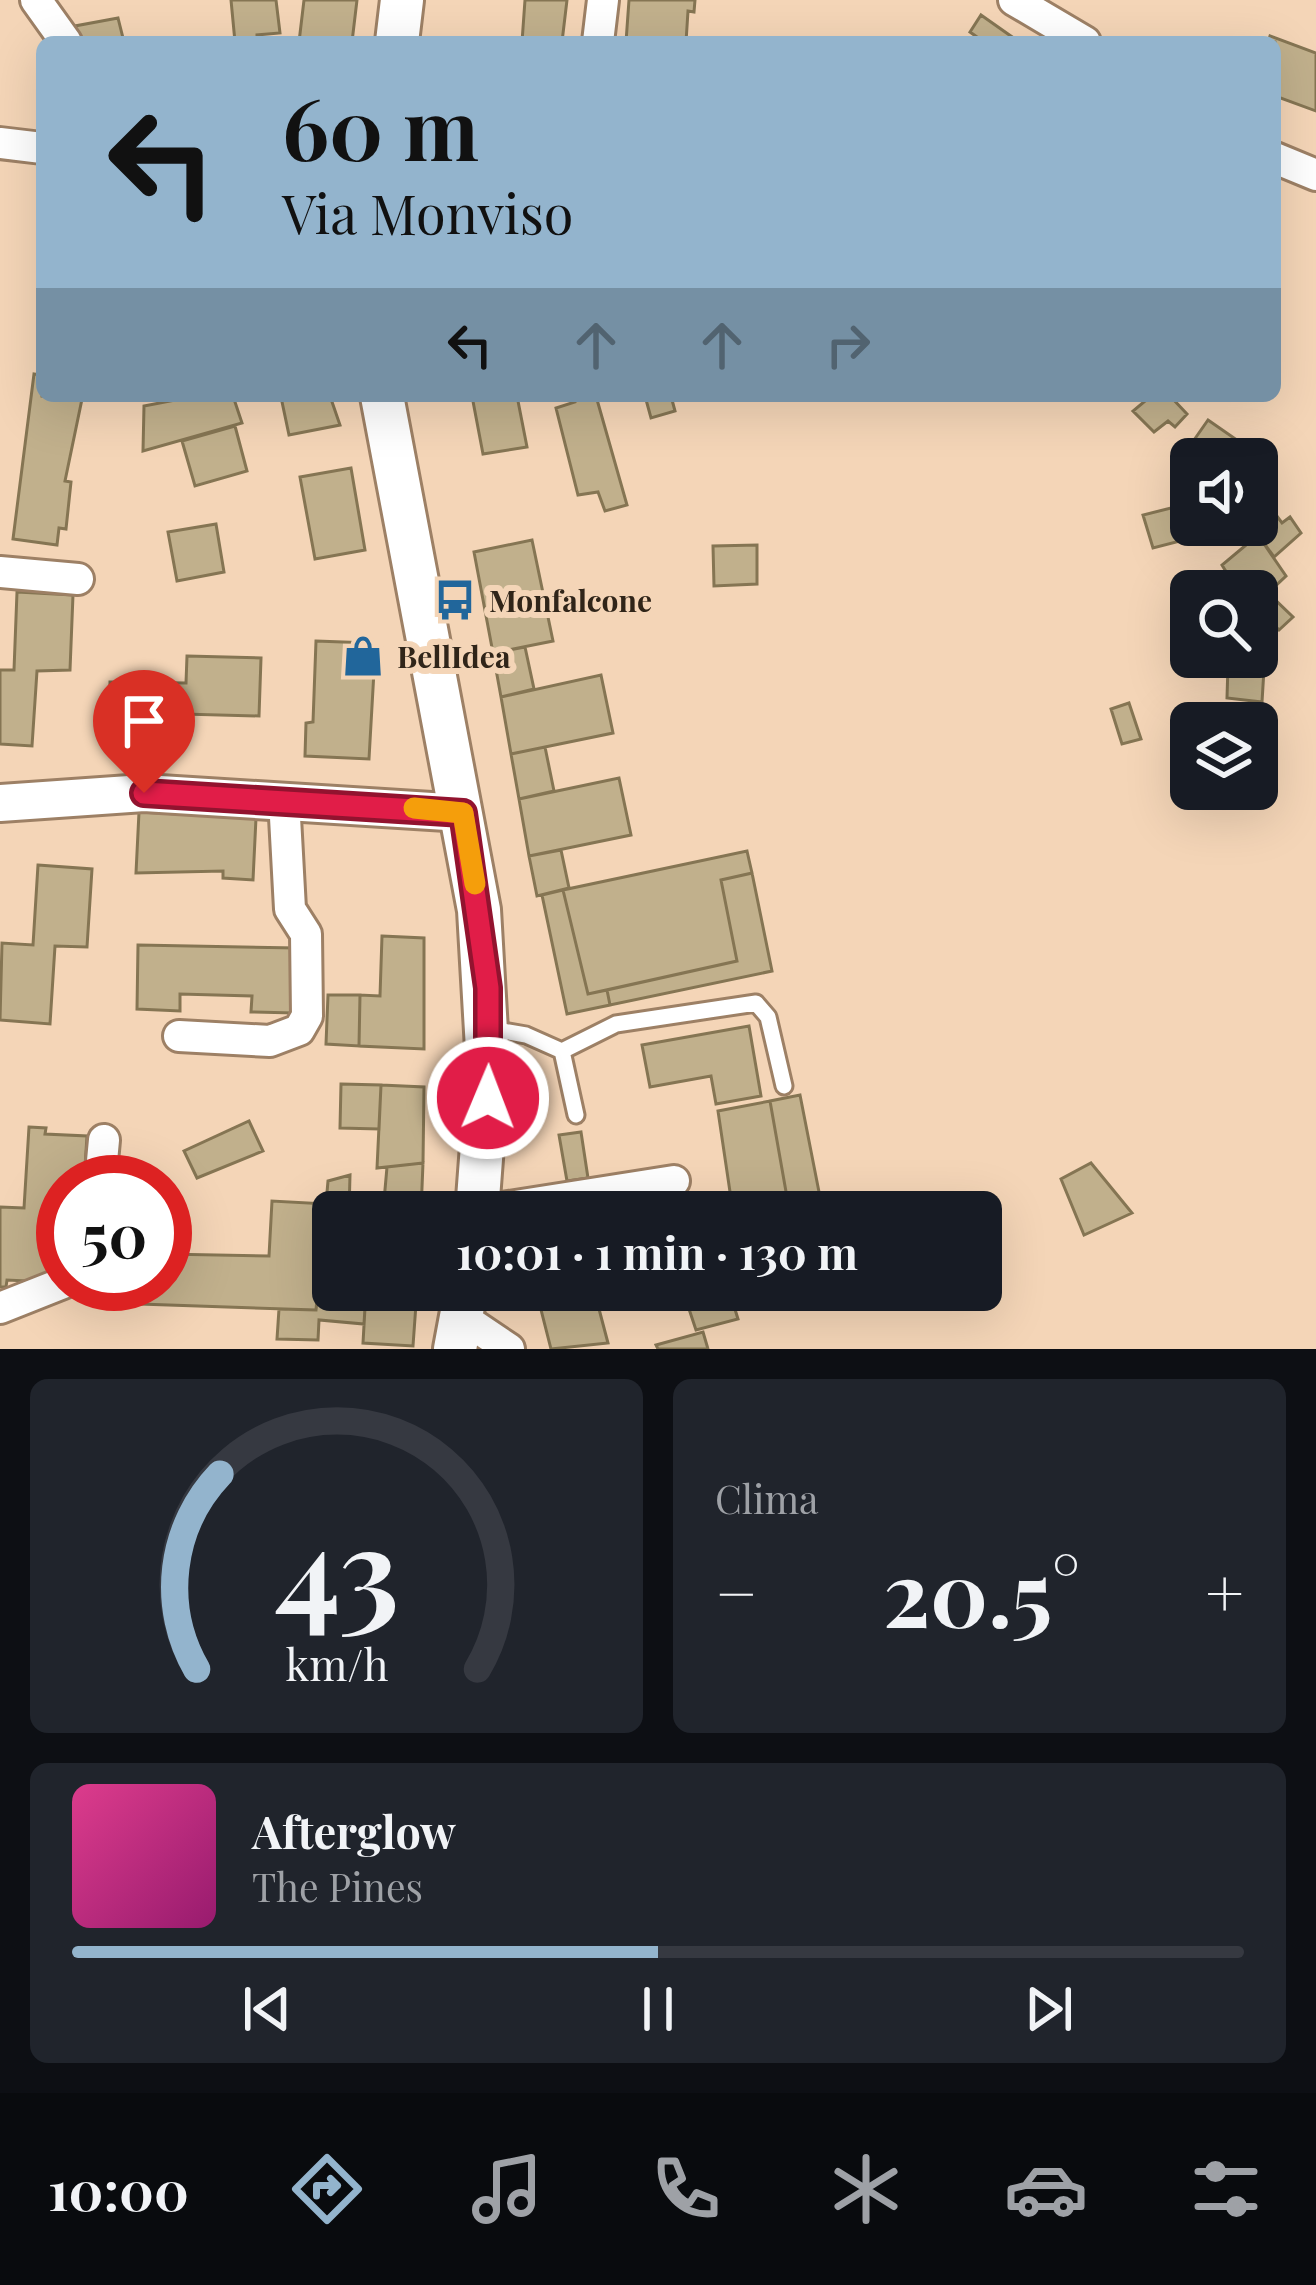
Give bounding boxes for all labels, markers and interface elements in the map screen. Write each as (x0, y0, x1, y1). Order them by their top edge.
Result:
text: 60 m (282, 70, 479, 182)
icon: left (84, 84, 240, 240)
text: Via Monviso (282, 177, 573, 249)
icon: left (437, 312, 503, 378)
icon: ahead (563, 312, 629, 378)
icon: ahead (689, 312, 755, 378)
icon: right (815, 312, 881, 378)
map controls (1170, 438, 1278, 810)
button: sound (1170, 438, 1278, 546)
button: search (1170, 570, 1278, 678)
bus stop icon: Monfalcone (432, 577, 478, 623)
place label: Monfalcone (489, 580, 652, 620)
shop icon: BellIdea (340, 633, 386, 679)
place label: BellIdea (397, 636, 511, 676)
pin (93, 670, 195, 793)
icon: arrive (111, 688, 177, 754)
button: layers (1170, 702, 1278, 810)
position arrow (425, 1035, 551, 1161)
speed limit sign: 50 (36, 1155, 192, 1311)
text: 10:01 · 1 min · 130 m (456, 1221, 858, 1281)
text: Clima (715, 1472, 818, 1524)
text: 43 (274, 1483, 399, 1649)
text: 20.5° (883, 1531, 1080, 1651)
text: − (715, 1547, 758, 1635)
text: + (1205, 1547, 1244, 1635)
text: km/h (285, 1635, 388, 1692)
text: Afterglow (252, 1800, 456, 1860)
text: The Pines (252, 1860, 423, 1912)
icon: previous (234, 1976, 300, 2042)
icon: pause (625, 1976, 691, 2042)
icon: next (1016, 1976, 1082, 2042)
icon: directions (285, 2147, 369, 2231)
icon: music (465, 2147, 549, 2231)
icon: phone (644, 2147, 728, 2231)
icon: climate (824, 2147, 908, 2231)
icon: car (1004, 2147, 1088, 2231)
icon: filters (1184, 2147, 1268, 2231)
text: 10:00 (48, 2153, 189, 2225)

